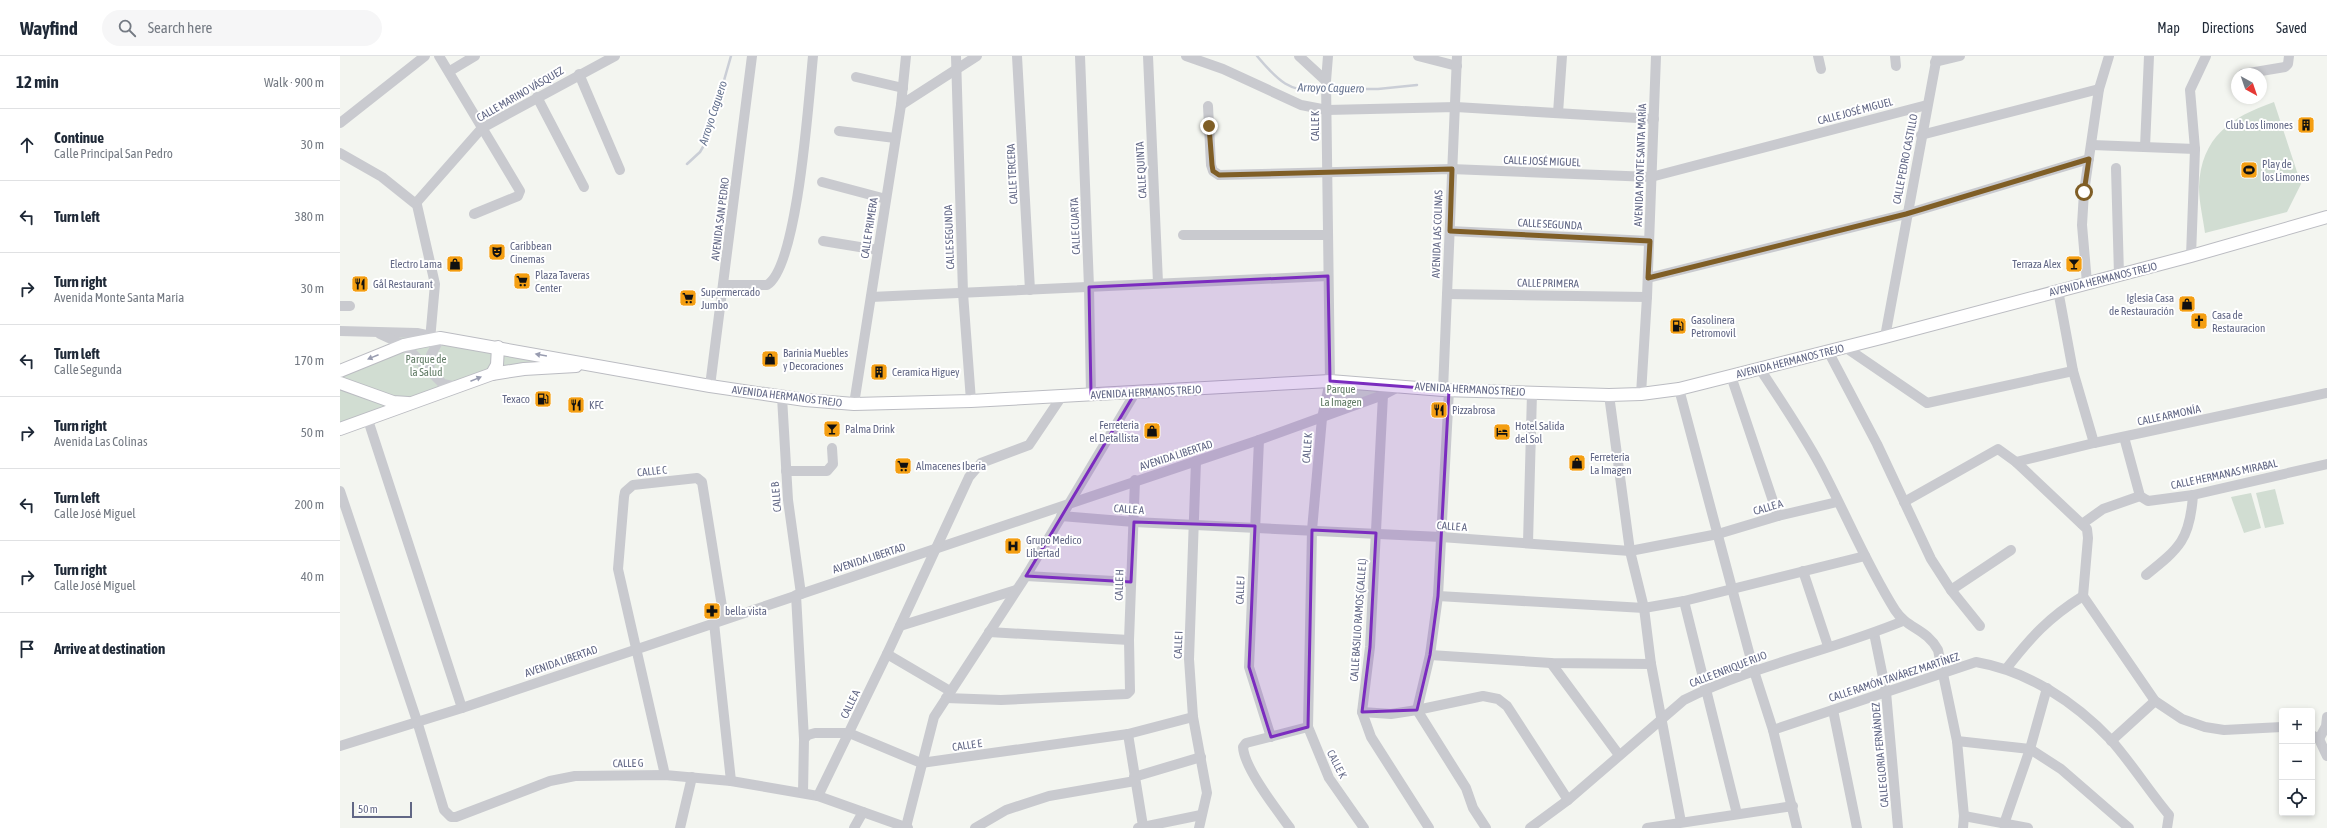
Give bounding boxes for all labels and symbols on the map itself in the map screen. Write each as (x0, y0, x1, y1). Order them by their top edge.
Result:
street label: CALLE MARINO VÁSQUEZ (474, 64, 566, 124)
north arrow (2231, 68, 2267, 104)
water label: Arroyo Caguero (696, 79, 730, 148)
water label: Arroyo Caguero (1296, 80, 1365, 96)
street label: CALLE JOSÉ MIGUEL (1816, 95, 1895, 127)
street label: AVENIDA MONTE SANTA MARÍA (1632, 103, 1648, 227)
street label: CALLE K (1309, 110, 1321, 141)
street label: CALLE PEDRO CASTILLO (1890, 113, 1920, 205)
building icon: Club Los limones (2296, 115, 2316, 135)
route end (1200, 117, 1218, 135)
place label: Club Los limones (2226, 119, 2293, 131)
street label: CALLE QUINTA (1133, 141, 1148, 199)
street label: CALLE TERCERA (1004, 143, 1020, 205)
street label: CALLE JOSÉ MIGUEL (1503, 154, 1582, 168)
place label: Play de los Limones (2262, 158, 2310, 183)
sports icon: Play de los Limones (2239, 160, 2259, 180)
street label: AVENIDA SAN PEDRO (709, 177, 731, 261)
route start (2075, 183, 2093, 201)
street label: AVENIDA LAS COLINAS (1429, 189, 1445, 278)
street label: CALLE PRIMERA (858, 196, 880, 259)
street label: CALLE CUARTA (1068, 197, 1082, 255)
street label: CALLE SEGUNDA (942, 204, 956, 270)
street label: CALLE SEGUNDA (1517, 216, 1583, 232)
place label: Caribbean Cinemas (510, 240, 552, 265)
theatre icon: Caribbean Cinemas (487, 242, 507, 262)
shop icon: Electro Lama (445, 254, 465, 274)
bar icon: Terraza Alex (2064, 254, 2084, 274)
place label: Electro Lama (390, 258, 442, 270)
place label: Terraza Alex (2012, 258, 2062, 270)
street label: AVENIDA HERMANOS TREJO (2048, 260, 2158, 298)
place label: Plaza Taveras Center (535, 269, 590, 294)
supermarket icon: Plaza Taveras Center (512, 271, 532, 291)
restaurant icon: Gål Restaurant (350, 274, 370, 294)
street label: CALLE PRIMERA (1517, 276, 1580, 290)
place label: Gål Restaurant (373, 278, 433, 290)
place label: Supermercado Jumbo (701, 286, 760, 311)
supermarket icon: Supermercado Jumbo (678, 288, 698, 308)
place label: Iglesia Casa de Restauración (2109, 292, 2174, 317)
shop icon: Iglesia Casa de Restauración (2177, 294, 2197, 314)
place label: Casa de Restauracion (2212, 309, 2265, 334)
church icon: Casa de Restauracion (2189, 311, 2209, 331)
place label: Gasolinera Petromovil (1691, 314, 1736, 339)
fuel station icon: Gasolinera Petromovil (1668, 316, 1688, 336)
street label: AVENIDA HERMANOS TREJO (1735, 342, 1845, 380)
place label: Barinia Muebles y Decoraciones (783, 347, 848, 372)
shop icon: Barinia Muebles y Decoraciones (760, 349, 780, 369)
one-way arrow (535, 352, 547, 358)
park label: Parque de la Salud (406, 353, 446, 378)
one-way arrow (367, 355, 379, 361)
building icon: Ceramica Higuey (869, 362, 889, 382)
place label: Ceramica Higuey (892, 366, 960, 378)
one-way arrow (470, 376, 482, 382)
street label: AVENIDA HERMANOS TREJO (1414, 380, 1526, 398)
street label: AVENIDA HERMANOS TREJO (731, 383, 843, 409)
street label: AVENIDA HERMANOS TREJO (1090, 383, 1202, 401)
park label: Parque La Imagen (1320, 383, 1362, 408)
fuel station icon: Texaco (533, 389, 553, 409)
place label: Texaco (502, 393, 530, 405)
restaurant icon: KFC (566, 395, 586, 415)
place label: KFC (589, 399, 604, 411)
restaurant icon: Pizzabrosa (1429, 400, 1449, 420)
street label: CALLE ARMONÍA (2136, 402, 2202, 428)
place label: Pizzabrosa (1452, 404, 1495, 416)
bar icon: Palma Drink (822, 419, 842, 439)
place label: Ferreteria el Detallista (1090, 419, 1139, 444)
place label: Hotel Salida del Sol (1515, 420, 1565, 445)
shop icon: Ferreteria el Detallista (1142, 421, 1162, 441)
hotel icon: Hotel Salida del Sol (1492, 422, 1512, 442)
place label: Palma Drink (845, 423, 895, 435)
street label: CALLE K (1300, 432, 1314, 464)
street label: AVENIDA LIBERTAD (1138, 438, 1214, 472)
place label: Ferreteria La Imagen (1590, 451, 1632, 476)
shop icon: Ferreteria La Imagen (1567, 453, 1587, 473)
supermarket icon: Almacenes Iberia (893, 456, 913, 476)
street label: CALLE HERMANAS MIRABAL (2170, 457, 2279, 491)
place label: Almacenes Iberia (916, 460, 986, 472)
street label: CALLE C (636, 463, 668, 479)
street label: CALLE B (769, 481, 783, 513)
street label: CALLE A (1752, 497, 1785, 517)
street label: CALLE A (1113, 502, 1145, 516)
street label: CALLE A (1436, 519, 1468, 533)
place label: Grupo Medico Libertad (1026, 534, 1082, 559)
hospital icon: Grupo Medico Libertad (1003, 536, 1023, 556)
street label: AVENIDA LIBERTAD (831, 541, 907, 575)
street label: CALLE BASILIO RAMOS (CALLE L) (1348, 558, 1368, 682)
street label: CALLE H (1112, 569, 1126, 601)
street label: CALLE J (1234, 576, 1246, 604)
pharmacy icon: bella vista (702, 601, 722, 621)
place label: bella vista (725, 605, 767, 617)
street label: CALLE I (1172, 631, 1184, 659)
street label: AVENIDA LIBERTAD (523, 643, 599, 679)
street label: CALLE ENRIQUE RIJO (1688, 649, 1768, 689)
street label: CALLE RAMÓN TAVÁREZ MARTÍNEZ (1827, 650, 1961, 704)
street label: CALLE A (838, 687, 862, 720)
street label: CALLE GLORIA FERNÁNDEZ (1869, 702, 1891, 808)
street label: CALLE E (951, 737, 983, 753)
street label: CALLE K (1325, 748, 1350, 781)
street label: CALLE G (612, 757, 644, 769)
scale bar (352, 800, 412, 819)

